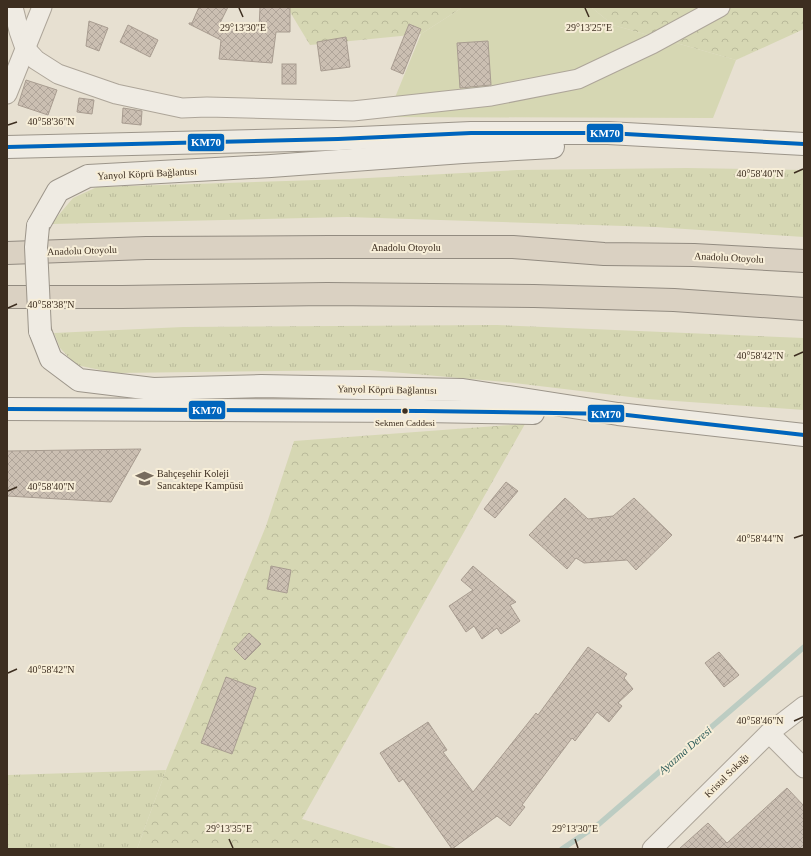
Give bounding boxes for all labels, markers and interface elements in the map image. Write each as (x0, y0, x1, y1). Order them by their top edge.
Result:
text: 29°13'30"E (220, 22, 266, 33)
text: 29°13'25"E (566, 22, 612, 33)
text: 40°58'36"N (27, 116, 75, 127)
line badge: KM70 (586, 123, 624, 143)
text: KM70 (590, 127, 620, 139)
line badge: KM70 (187, 133, 225, 152)
text: KM70 (191, 136, 221, 148)
street label: Yanyol Köprü Bağlantısı (97, 165, 197, 182)
text: 40°58'40"N (736, 168, 784, 179)
street label: Anadolu Otoyolu (371, 242, 441, 253)
street label: Anadolu Otoyolu (47, 244, 117, 257)
street label: Anadolu Otoyolu (694, 250, 764, 265)
text: 40°58'38"N (27, 299, 75, 310)
text: 40°58'42"N (736, 350, 784, 361)
street label: Yanyol Köprü Bağlantısı (337, 383, 437, 396)
line badge: KM70 (188, 400, 226, 420)
text: KM70 (192, 404, 222, 416)
line badge: KM70 (587, 404, 625, 423)
marker: Sekmen Caddesi (400, 406, 410, 416)
text: KM70 (591, 408, 621, 420)
place label: Sekmen Caddesi (375, 418, 436, 428)
place label: Bahçeşehir Koleji Sancaktepe Kampüsü (157, 468, 243, 491)
school or university icon: Bahçeşehir Koleji Sancaktepe Kampüsü (134, 469, 154, 489)
text: 40°58'40"N (27, 481, 75, 492)
text: 40°58'44"N (736, 533, 784, 544)
text: 40°58'42"N (27, 664, 75, 675)
text: 40°58'46"N (736, 715, 784, 726)
water label: Ayazma Deresi (655, 724, 714, 777)
street label: Kristal Sokağı (702, 751, 751, 800)
text: 29°13'35"E (206, 823, 252, 834)
text: 29°13'30"E (552, 823, 598, 834)

